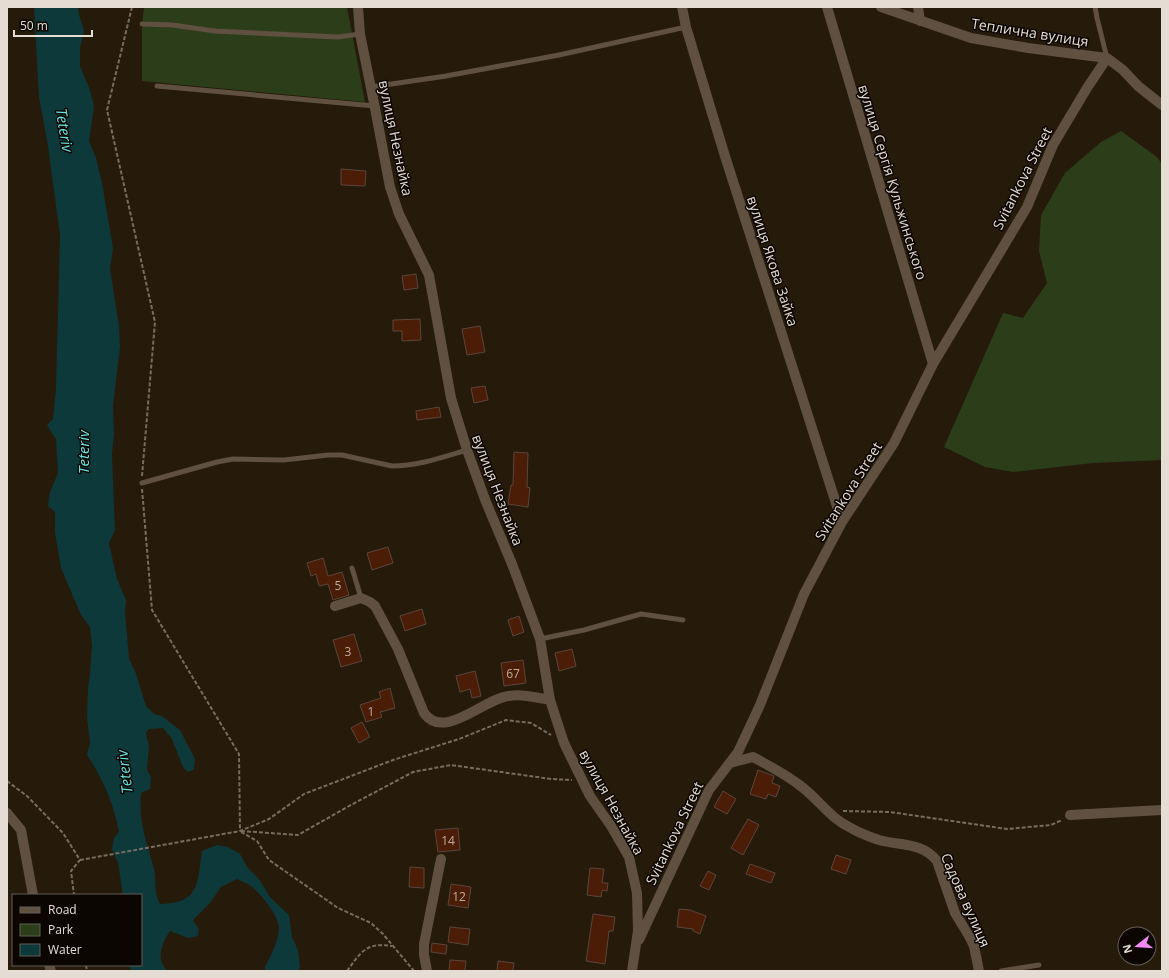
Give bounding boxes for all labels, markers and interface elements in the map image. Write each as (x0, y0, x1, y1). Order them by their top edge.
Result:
scale bar (14, 12, 92, 38)
street label: Теплична вулиця (970, 13, 1090, 51)
text: 50 m (20, 17, 48, 34)
street label: вулиця Незнайка (374, 78, 418, 198)
street label: вулиця Сергія Кульжинського (854, 82, 932, 282)
water label: Teteriv (52, 107, 78, 154)
street label: Svitankova Street (988, 123, 1056, 233)
street label: вулиця Якова Зайка (743, 193, 803, 329)
water label: Teteriv (73, 429, 93, 474)
street label: вулиця Незнайка (468, 432, 528, 548)
street label: Svitankova Street (810, 438, 886, 544)
house number: 5 (335, 577, 342, 594)
house number: 3 (345, 643, 352, 660)
house number: 67 (506, 665, 520, 682)
house number: 1 (368, 703, 374, 720)
street label: вулиця Незнайка (575, 746, 649, 858)
water label: Teteriv (111, 748, 137, 795)
street label: Svitankova Street (641, 778, 707, 888)
house number: 14 (441, 832, 455, 849)
street label: Садова вулиця (937, 850, 995, 950)
house number: 12 (452, 888, 466, 905)
legend (12, 894, 142, 966)
text: Road (48, 901, 77, 918)
text: Park (48, 921, 74, 938)
north arrow (1117, 926, 1157, 966)
text: Water (48, 941, 82, 958)
text: N (1118, 943, 1135, 956)

